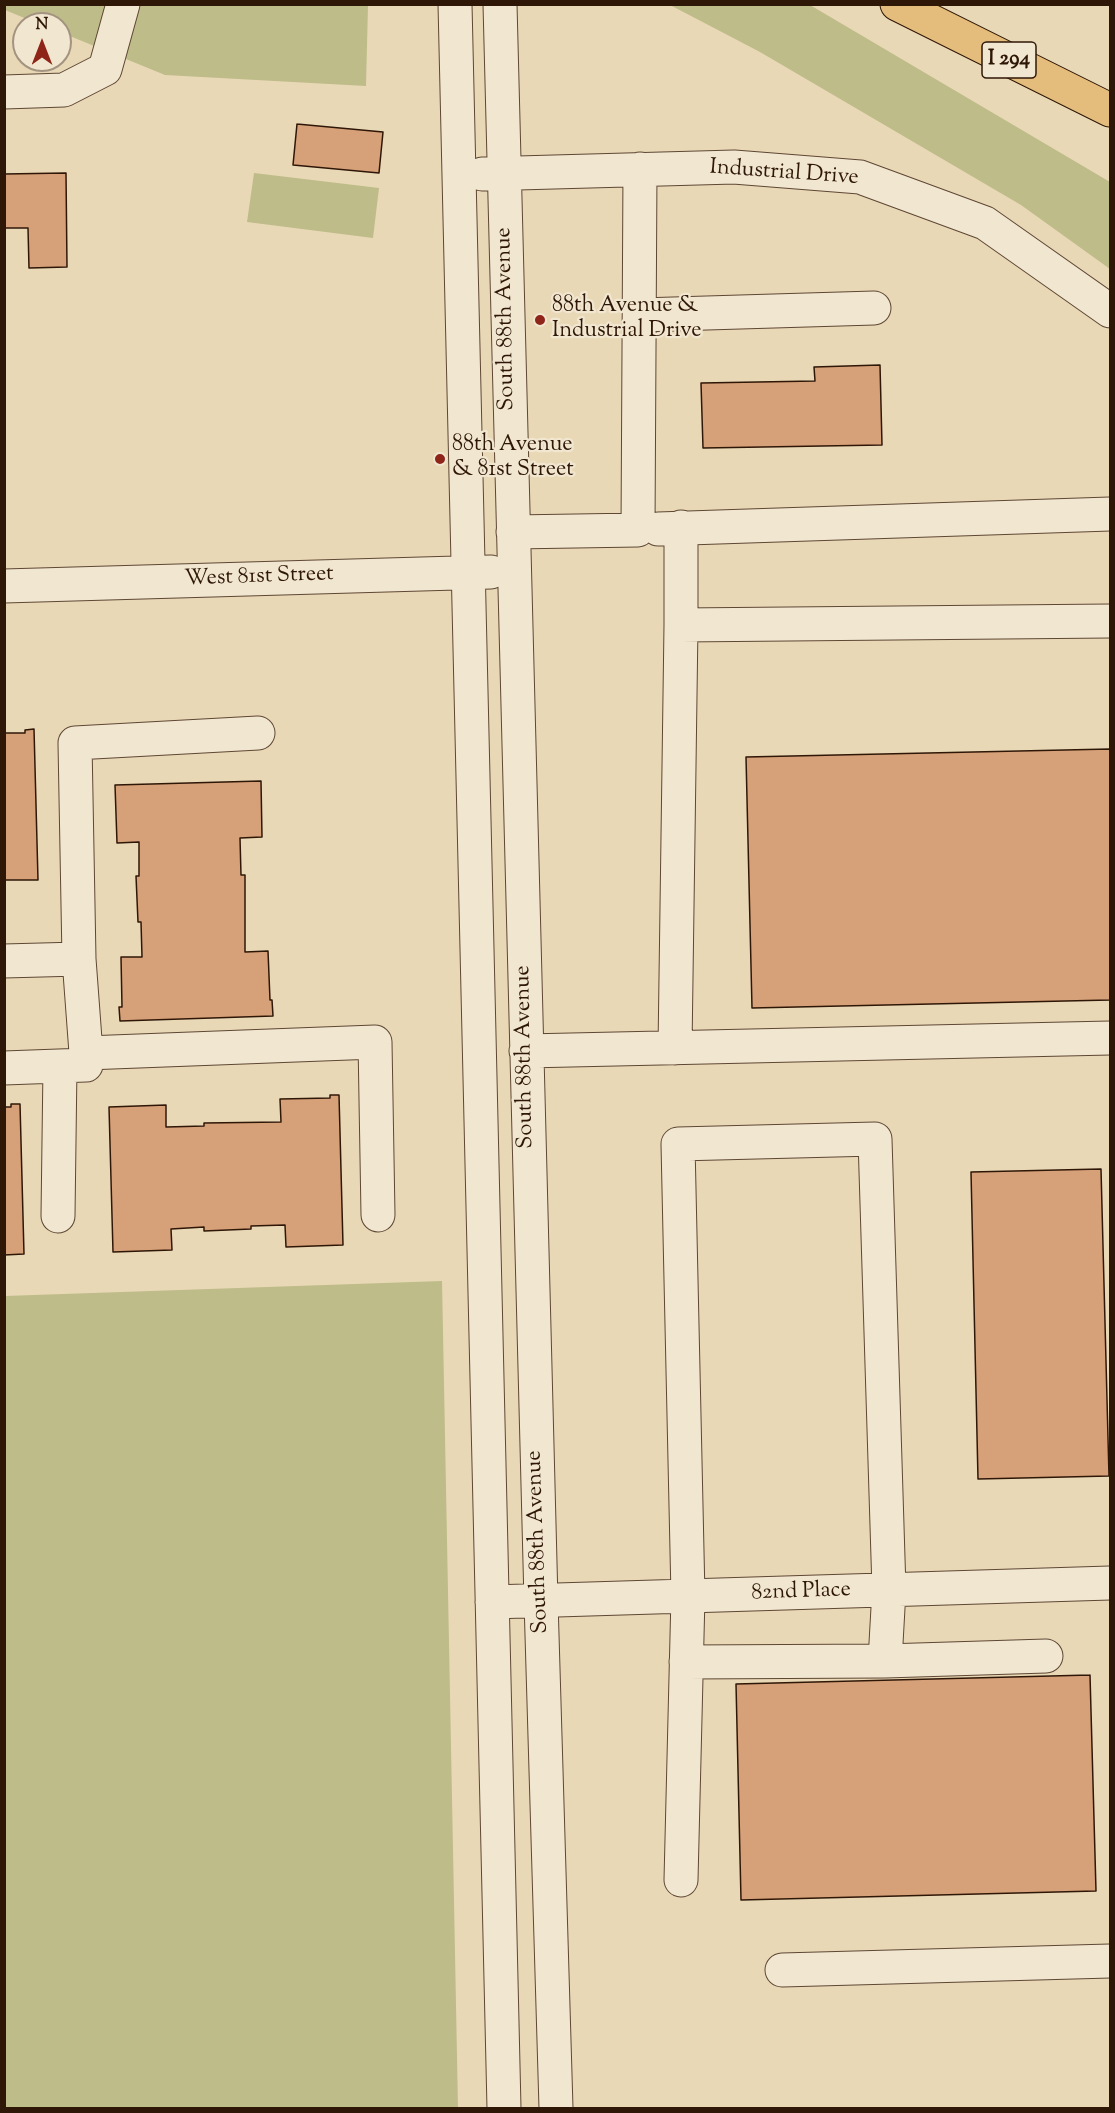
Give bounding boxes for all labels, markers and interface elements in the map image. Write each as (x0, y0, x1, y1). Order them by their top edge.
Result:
north arrow (12, 12, 72, 72)
text: N (36, 14, 48, 37)
road number: I 294 (982, 42, 1036, 78)
street label: Industrial Drive (709, 156, 859, 192)
street label: South 88th Avenue (492, 227, 522, 411)
place label: 88th Avenue & Industrial Drive (552, 294, 701, 346)
marker: 88th Avenue & Industrial Drive (533, 313, 547, 327)
place label: 88th Avenue & 81st Street (452, 433, 574, 484)
marker: 88th Avenue & 81st Street (433, 452, 447, 466)
street label: West 81st Street (184, 562, 334, 594)
street label: South 88th Avenue (511, 965, 541, 1149)
street label: South 88th Avenue (523, 1450, 555, 1634)
street label: 82nd Place (751, 1578, 851, 1608)

